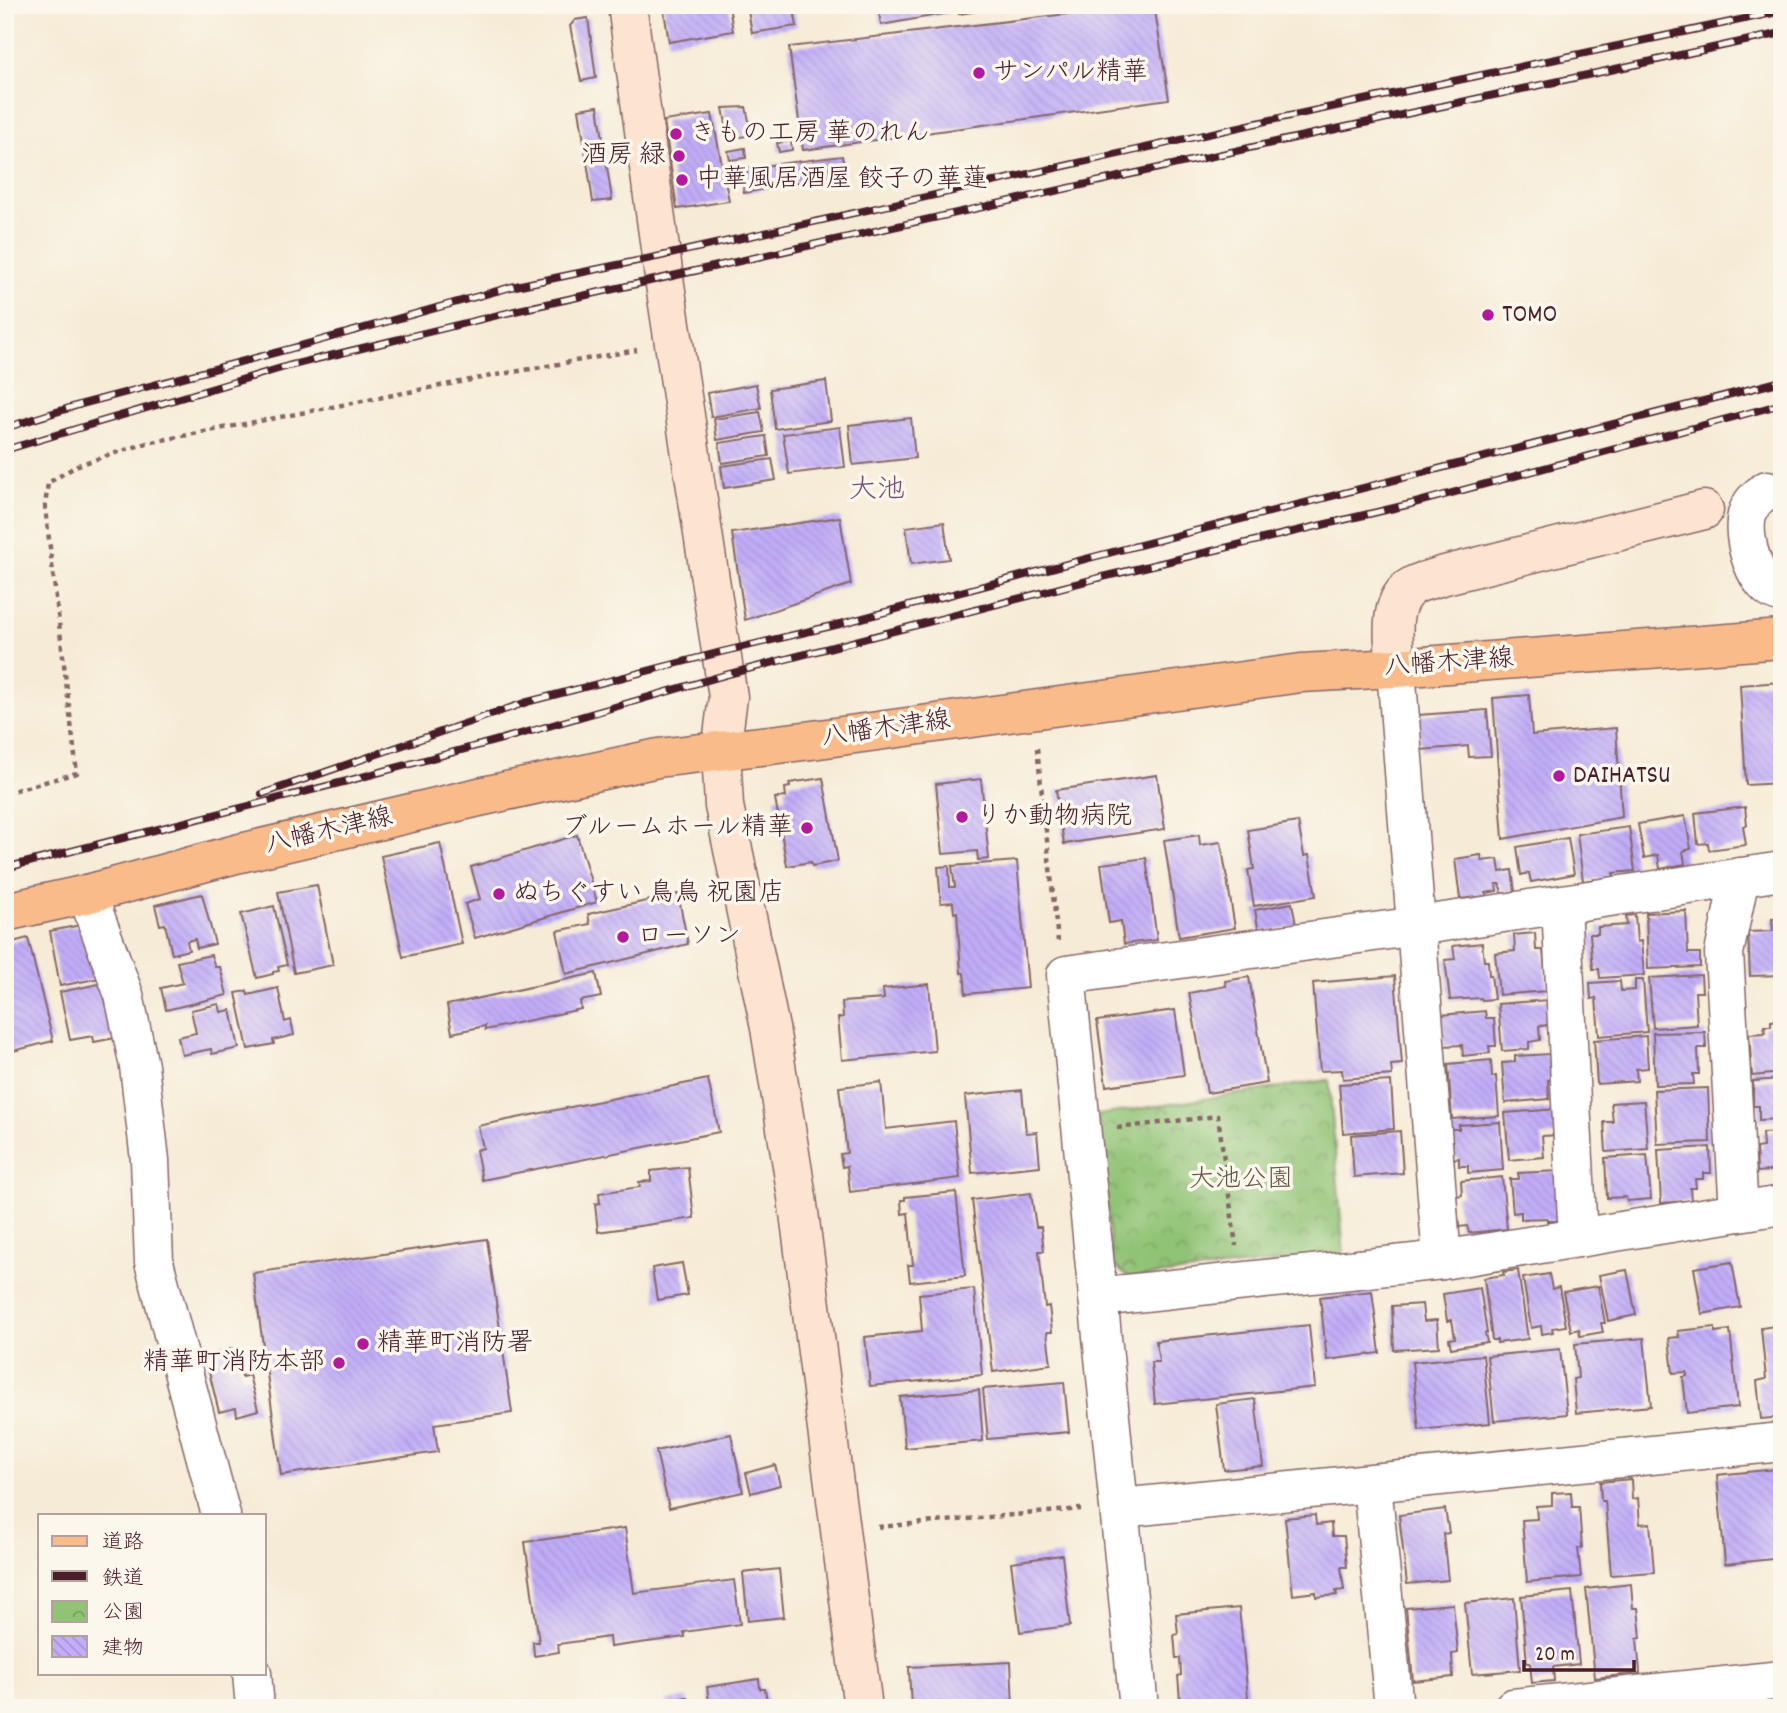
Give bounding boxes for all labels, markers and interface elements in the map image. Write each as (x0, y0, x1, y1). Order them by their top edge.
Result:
place label: サンパル精華 (993, 55, 1148, 92)
marker: サンパル精華 (971, 65, 987, 81)
place label: きもの工房 華のれん (690, 116, 930, 153)
marker: きもの工房 華のれん (668, 126, 684, 142)
place label: 酒房 緑 (581, 138, 665, 175)
marker: 酒房 緑 (671, 148, 687, 164)
place label: 中華風居酒屋 餃子の華蓮 (696, 162, 988, 199)
marker: 中華風居酒屋 餃子の華蓮 (674, 172, 690, 188)
place label: TOMO (1502, 297, 1557, 334)
marker: TOMO (1480, 307, 1496, 323)
district label: 大池 (849, 472, 905, 512)
street label: 八幡木津線 (1383, 641, 1515, 687)
street label: 八幡木津線 (819, 703, 953, 757)
place label: DAIHATSU (1573, 758, 1671, 795)
marker: DAIHATSU (1551, 768, 1567, 784)
street label: 八幡木津線 (261, 799, 397, 865)
place label: りか動物病院 (976, 799, 1132, 836)
marker: りか動物病院 (954, 809, 970, 825)
place label: ブルームホール精華 (562, 810, 793, 847)
marker: ブルームホール精華 (799, 820, 815, 836)
place label: ぬちぐすい 鳥鳥 祝園店 (513, 876, 784, 913)
marker: ぬちぐすい 鳥鳥 祝園店 (491, 886, 507, 902)
place label: ローソン (637, 919, 741, 956)
marker: ローソン (615, 929, 631, 945)
park label: 大池公園 (1189, 1162, 1293, 1199)
place label: 精華町消防署 (377, 1326, 533, 1363)
marker: 精華町消防署 (355, 1336, 371, 1352)
place label: 精華町消防本部 (143, 1345, 325, 1382)
marker: 精華町消防本部 (331, 1355, 347, 1371)
legend (38, 1514, 266, 1674)
text: 道路 (102, 1529, 144, 1559)
text: 鉄道 (102, 1565, 144, 1595)
text: 公園 (102, 1599, 144, 1629)
scale bar (1524, 1629, 1635, 1673)
text: 建物 (102, 1635, 144, 1665)
text: 20 m (1535, 1641, 1575, 1671)

